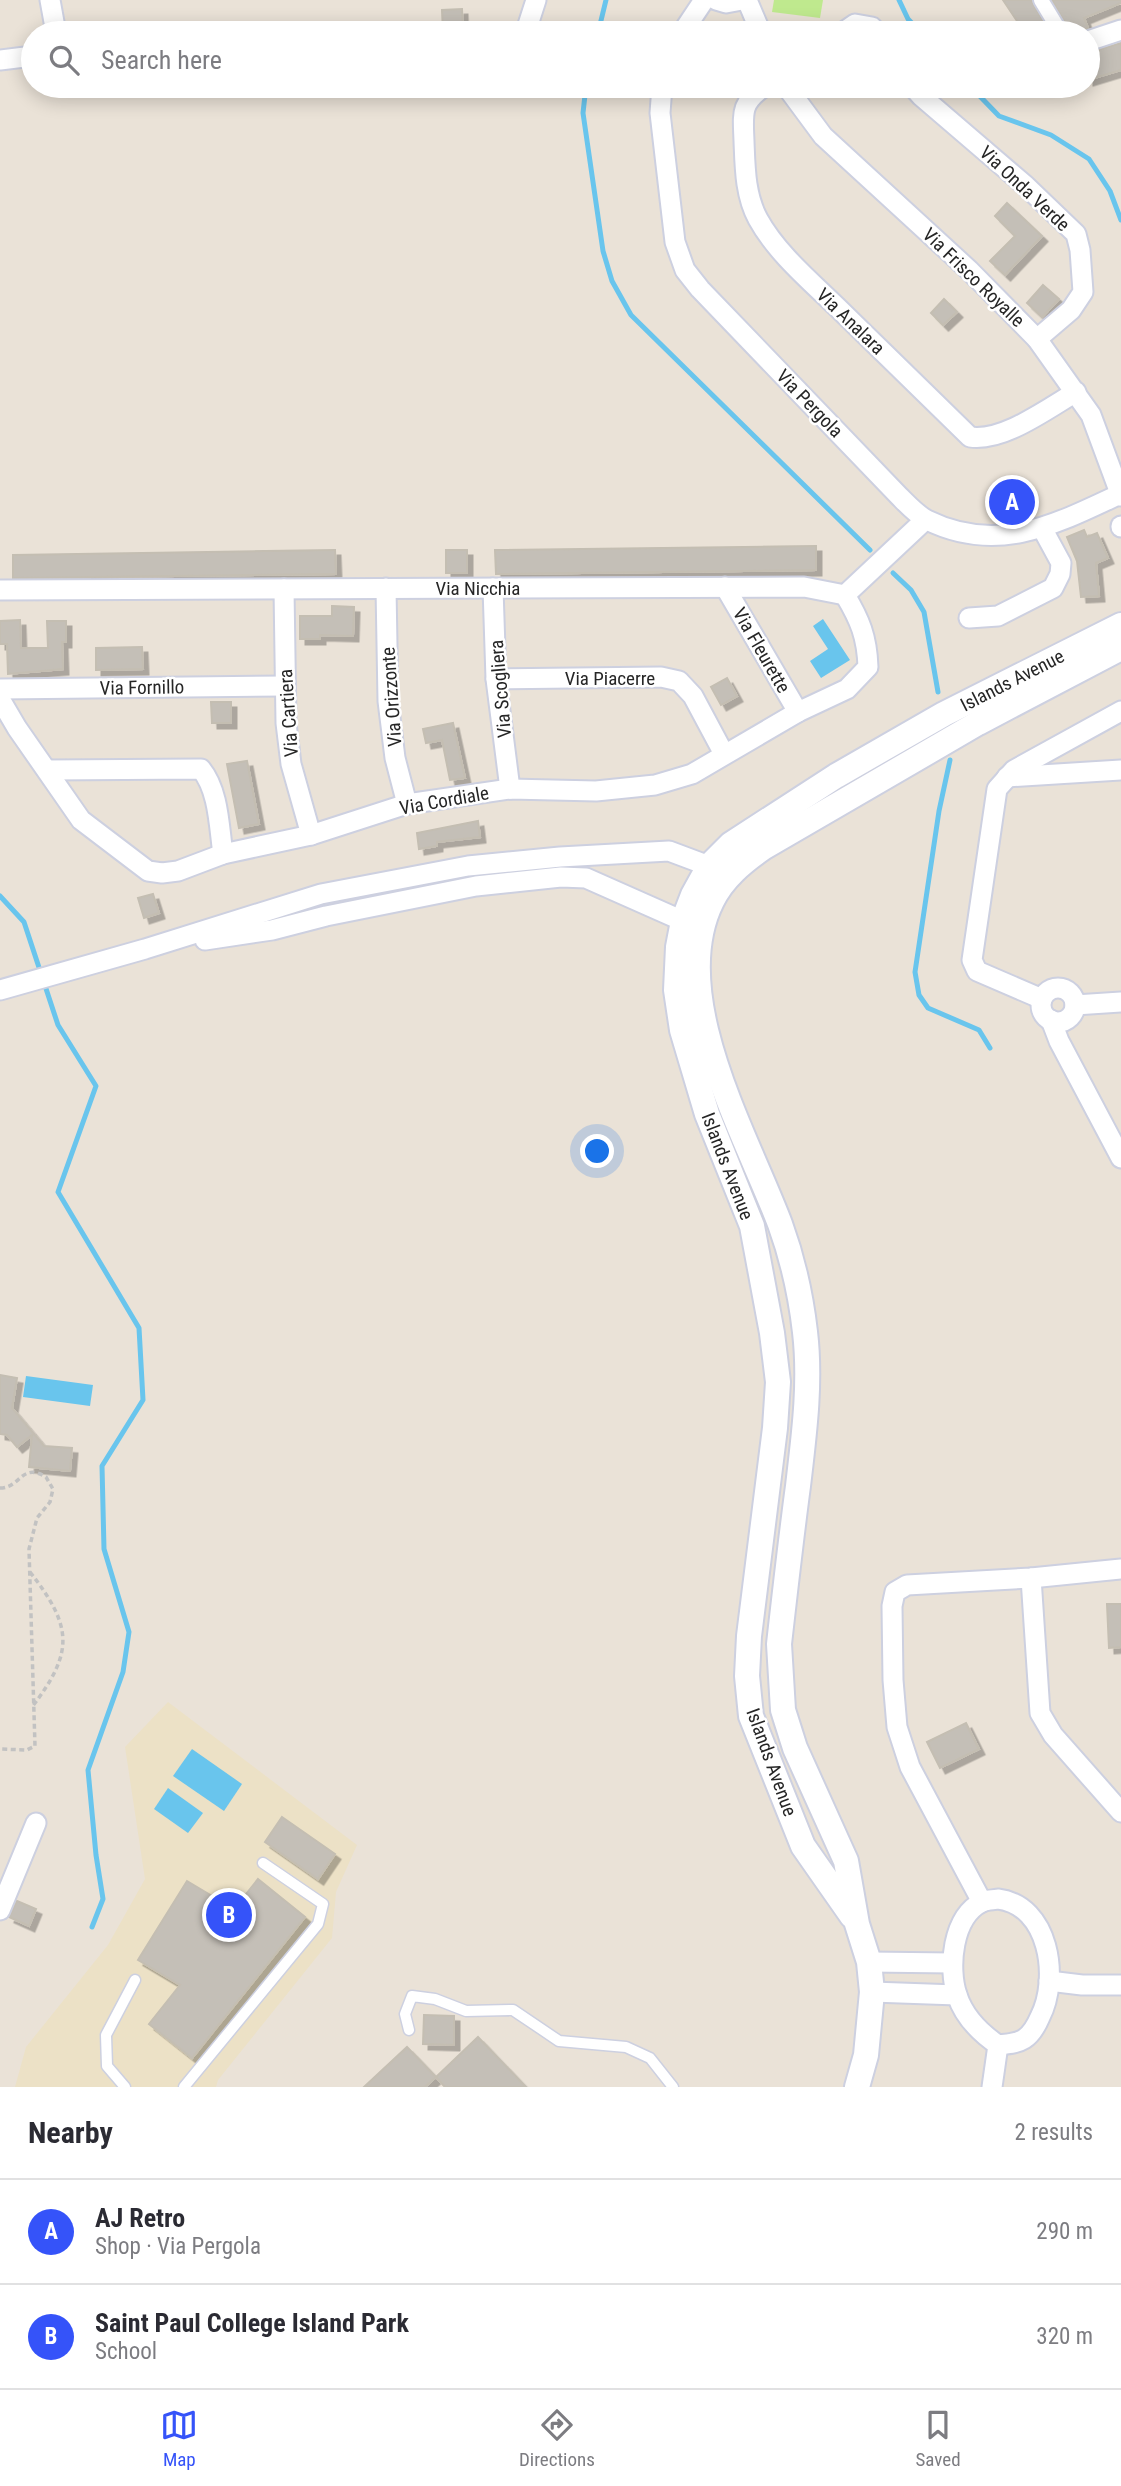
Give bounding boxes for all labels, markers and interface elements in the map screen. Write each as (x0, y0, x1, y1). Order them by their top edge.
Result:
search box (21, 21, 1100, 98)
icon: search (45, 41, 83, 79)
text: Search here (101, 45, 222, 75)
street label: Via Onda Verde (975, 141, 1075, 236)
street label: Via Frisco Royalle (918, 223, 1029, 332)
street label: Via Analara (812, 283, 889, 359)
street label: Via Pergola (772, 365, 848, 442)
pin: A (989, 476, 1035, 528)
street label: Via Nicchia (436, 577, 520, 600)
street label: Via Fleurette (728, 603, 795, 697)
street label: Via Scogliera (485, 639, 516, 739)
street label: Islands Avenue (957, 644, 1068, 716)
street label: Via Orizzonte (377, 646, 406, 748)
street label: Via Piacerre (565, 667, 655, 690)
street label: Via Cartiera (274, 668, 303, 758)
street label: Via Fornillo (100, 675, 184, 700)
street label: Via Cordiale (398, 781, 491, 820)
street label: Islands Avenue (697, 1109, 759, 1223)
your location (580, 1134, 614, 1168)
street label: Islands Avenue (741, 1705, 802, 1819)
pin: B (206, 1889, 252, 1941)
text: Nearby (28, 2115, 113, 2150)
text: 2 results (1015, 2119, 1093, 2146)
text: AJ Retro (95, 2203, 185, 2233)
text: A (44, 2218, 58, 2245)
text: 290 m (1036, 2218, 1093, 2245)
text: Shop · Via Pergola (95, 2233, 261, 2260)
text: Saint Paul College Island Park (95, 2308, 409, 2338)
text: B (45, 2323, 57, 2350)
text: 320 m (1036, 2323, 1093, 2350)
text: School (95, 2338, 157, 2365)
tab: Map (160, 2406, 198, 2471)
tab: Directions (519, 2406, 595, 2471)
tab: Saved (915, 2406, 961, 2471)

